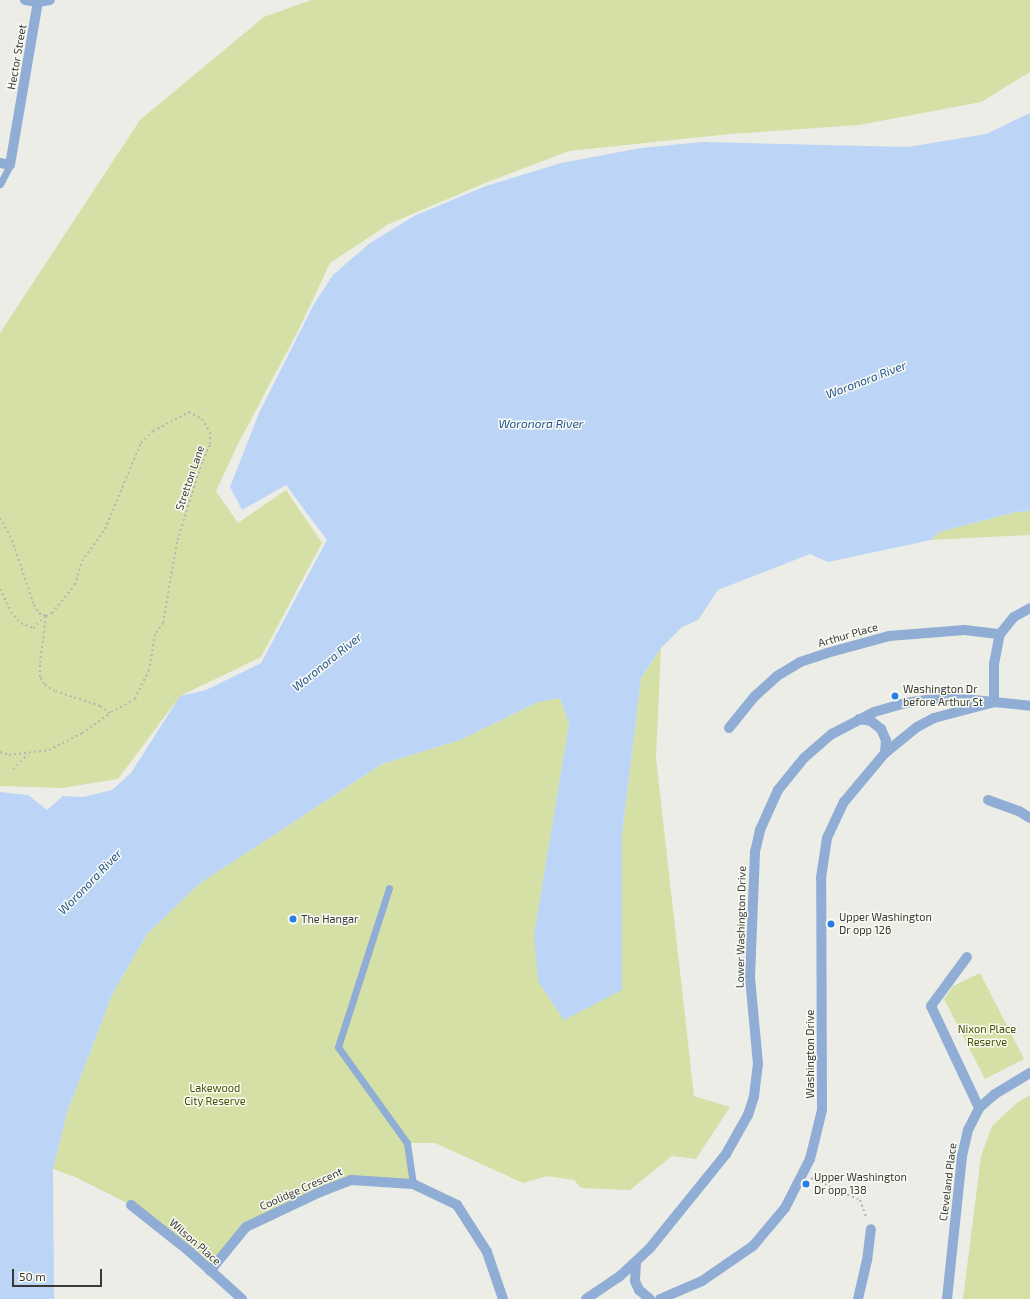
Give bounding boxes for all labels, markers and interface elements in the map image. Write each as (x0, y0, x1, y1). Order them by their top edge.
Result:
street label: Hector Street (5, 23, 29, 91)
water label: Woronora River (824, 358, 908, 402)
water label: Woronora River (498, 417, 584, 431)
street label: Stretton Lane (173, 444, 207, 512)
street label: Arthur Place (816, 620, 880, 650)
water label: Woronora River (289, 630, 365, 694)
place label: Washington Dr before Arthur St (903, 683, 983, 709)
marker: Washington Dr before Arthur St (890, 691, 900, 701)
water label: Woronora River (55, 846, 125, 918)
street label: Lower Washington Drive (733, 866, 749, 988)
place label: Upper Washington Dr opp 126 (839, 911, 932, 937)
place label: The Hangar (301, 912, 358, 926)
marker: The Hangar (288, 914, 298, 924)
marker: Upper Washington Dr opp 126 (826, 919, 836, 929)
street label: Washington Drive (803, 1010, 817, 1098)
park label: Nixon Place Reserve (958, 1023, 1016, 1049)
park label: Lakewood City Reserve (184, 1082, 246, 1108)
street label: Cleveland Place (937, 1142, 959, 1222)
street label: Coolidge Crescent (258, 1165, 344, 1213)
place label: Upper Washington Dr opp 138 (814, 1171, 907, 1197)
marker: Upper Washington Dr opp 138 (801, 1179, 811, 1189)
street label: Wilson Place (166, 1216, 224, 1268)
scale bar (14, 1261, 104, 1287)
text: 50 m (19, 1269, 46, 1283)

